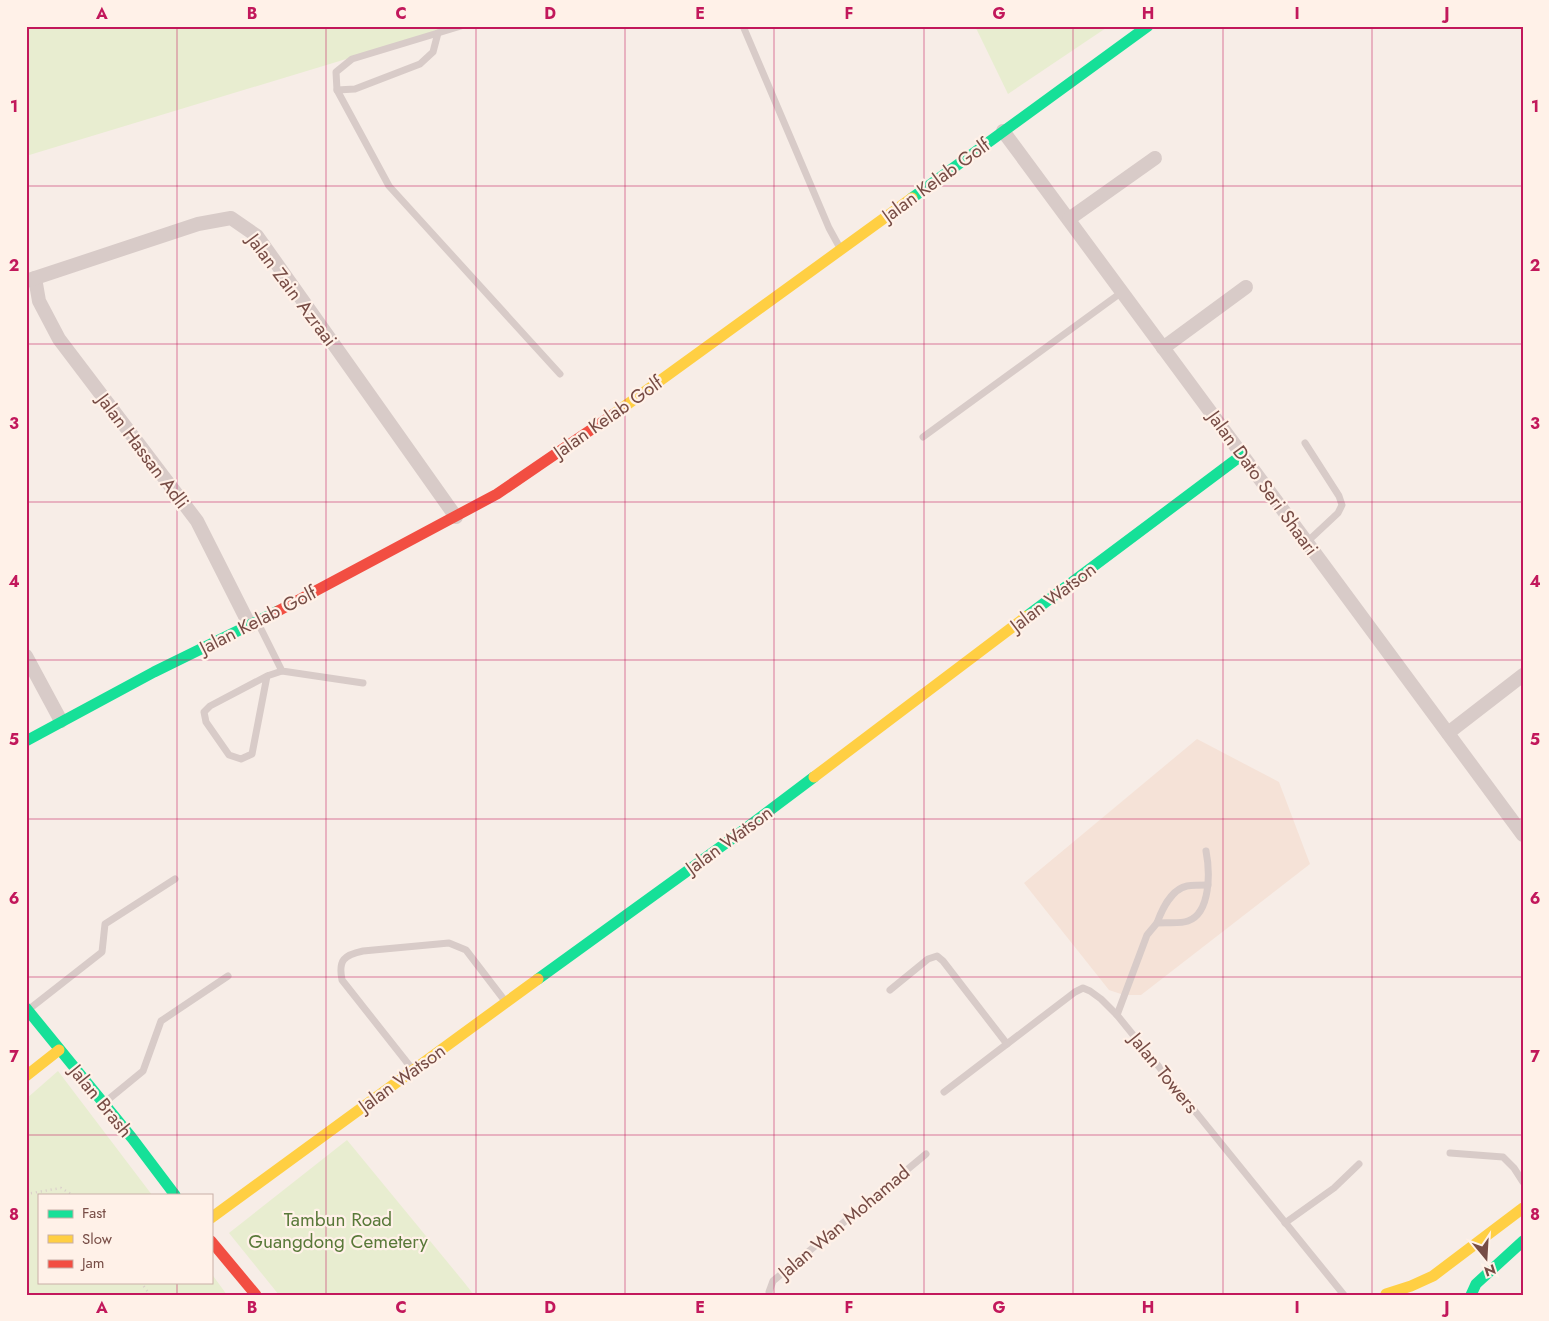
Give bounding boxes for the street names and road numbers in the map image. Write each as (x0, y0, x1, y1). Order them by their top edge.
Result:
street label: Jalan Kelab Golf (874, 131, 996, 230)
street label: Jalan Zain Azraai (239, 226, 343, 352)
street label: Jalan Kelab Golf (545, 369, 669, 466)
street label: Jalan Hassan Adli (89, 385, 195, 514)
street label: Jalan Dato Seri Shaari (1199, 403, 1325, 561)
street label: Jalan Watson (1002, 556, 1102, 640)
street label: Jalan Kelab Golf (192, 579, 322, 662)
street label: Jalan Watson (678, 799, 778, 883)
street label: Jalan Towers (1121, 1025, 1205, 1119)
street label: Jalan Watson (351, 1037, 451, 1121)
street label: Jalan Brash (61, 1056, 139, 1143)
street label: Jalan Wan Mohamad (770, 1159, 916, 1287)

